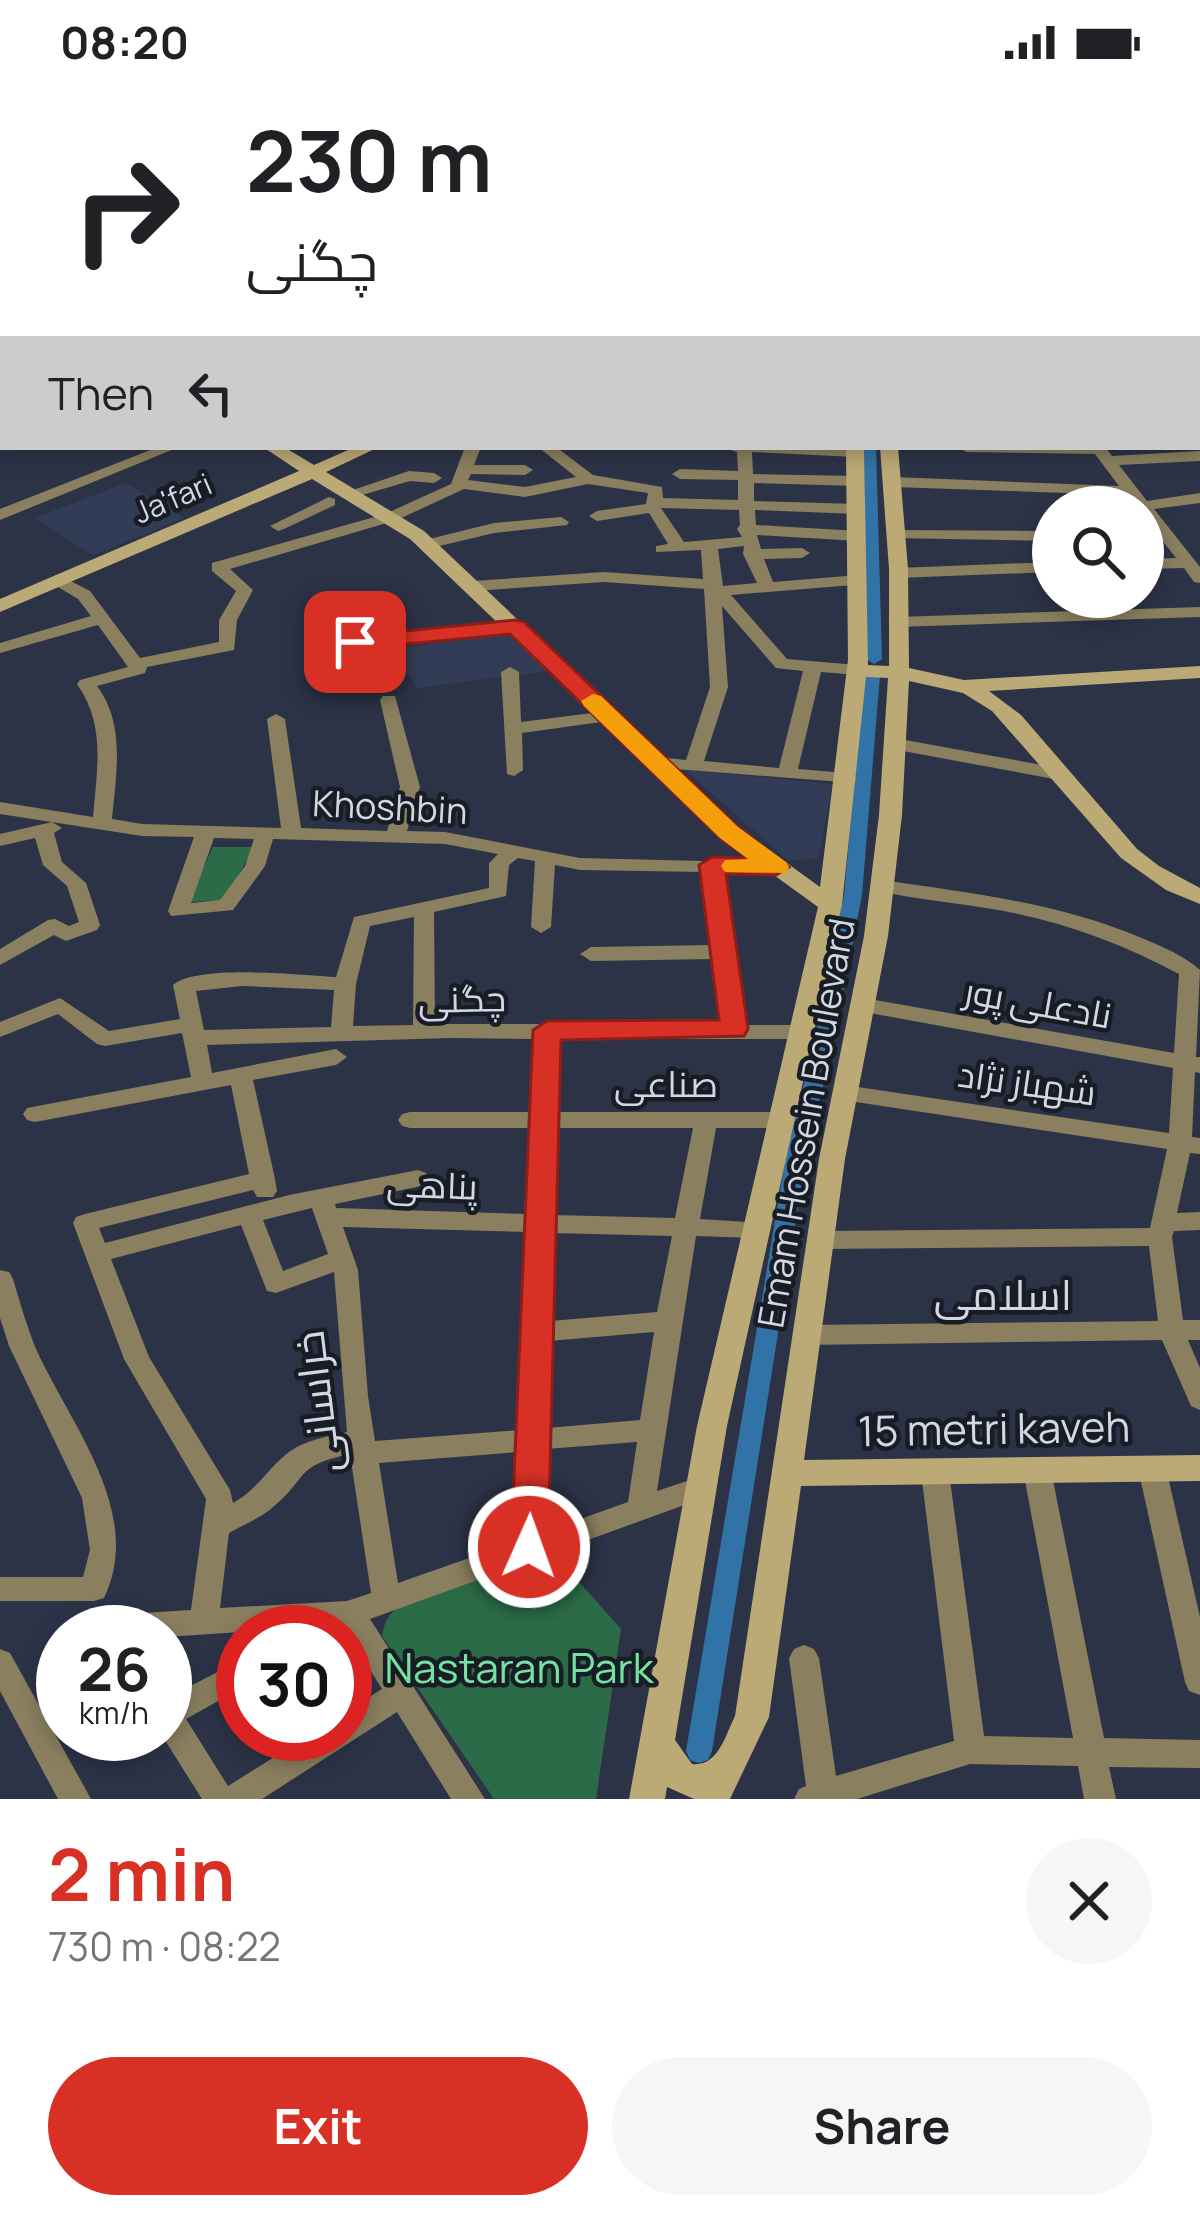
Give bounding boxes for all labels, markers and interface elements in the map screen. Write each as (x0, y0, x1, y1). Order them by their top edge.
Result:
text: 08:20 (60, 11, 189, 73)
text: 230 m (246, 102, 492, 217)
icon: right (48, 132, 204, 288)
text: چگنی (246, 223, 378, 297)
icon: left (178, 360, 244, 426)
text: Then (48, 362, 154, 424)
street label: Ja'fari (127, 463, 218, 532)
map controls (1032, 486, 1164, 618)
button: search (1032, 486, 1164, 618)
pin (304, 591, 406, 693)
icon: arrive (322, 609, 388, 675)
street label: Khoshbin (311, 778, 469, 835)
street label: Emam Hossein Boulevard (745, 914, 866, 1332)
street label: نادعلی پور (959, 965, 1116, 1040)
street label: چگنی (418, 973, 506, 1024)
street label: شهباز نژاد (955, 1049, 1099, 1116)
street label: صناعی (614, 1059, 718, 1108)
street label: پناهی (386, 1158, 479, 1211)
street label: اسلامی (934, 1265, 1072, 1323)
street label: خراسانی (279, 1328, 353, 1476)
street label: 15 metri kaveh (857, 1397, 1131, 1459)
position arrow (466, 1484, 592, 1610)
speed limit sign: 30 (216, 1605, 372, 1761)
text: 26 (77, 1627, 151, 1709)
park label: Nastaran Park (385, 1638, 655, 1696)
text: km/h (79, 1692, 149, 1733)
text: 2 min (48, 1824, 235, 1923)
button: close (1026, 1838, 1152, 1964)
text: 730 m · 08:22 (48, 1919, 281, 1973)
button: Exit (48, 2057, 588, 2195)
button: Share (612, 2057, 1152, 2195)

